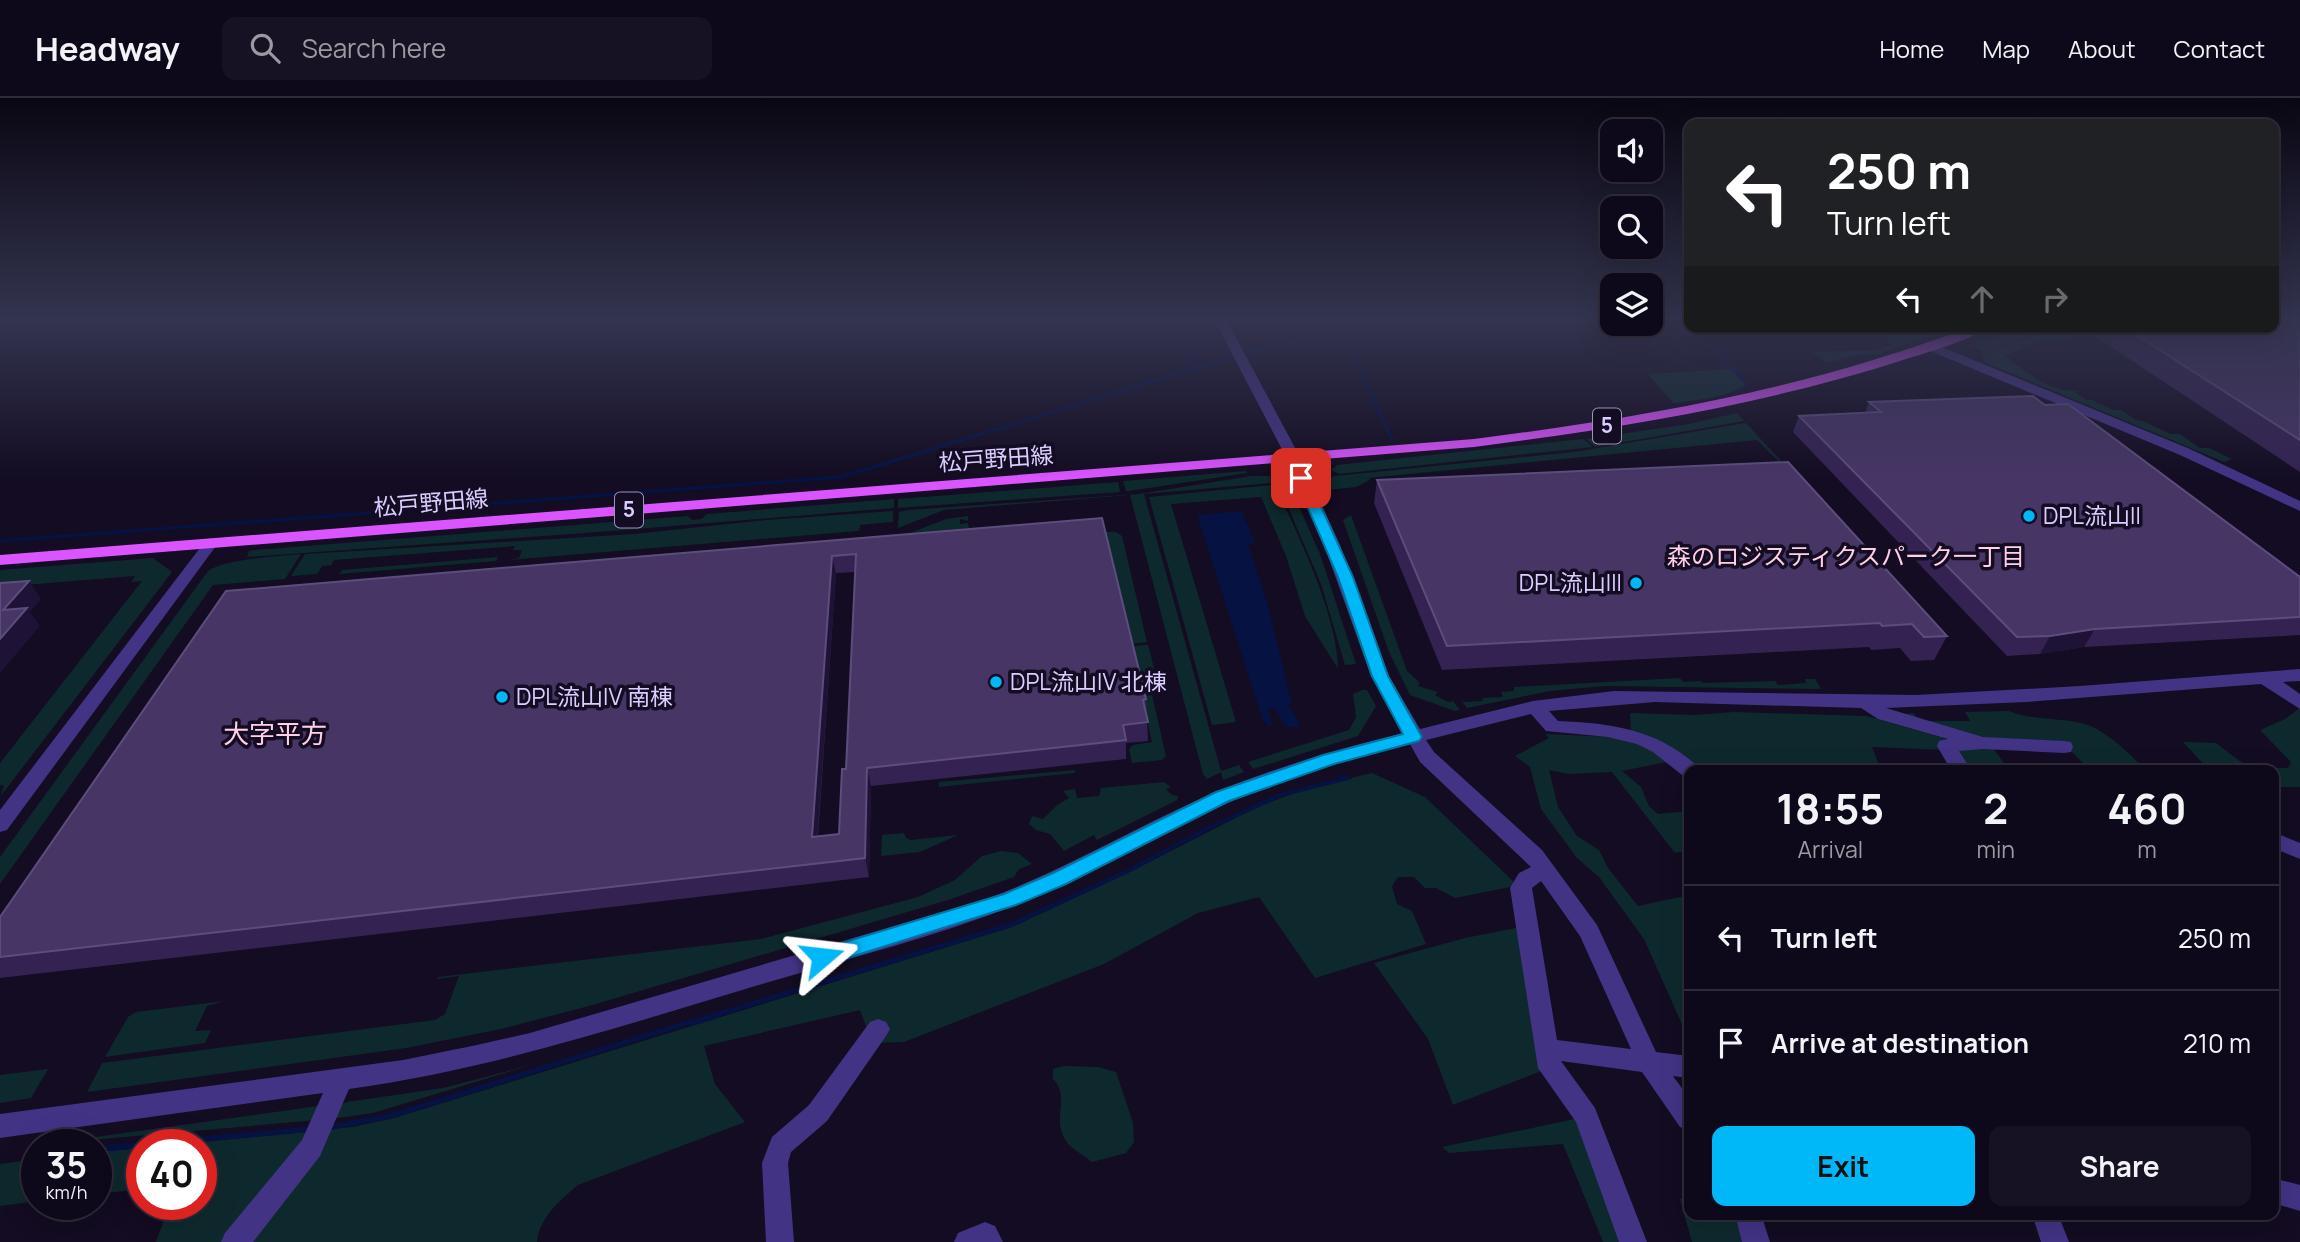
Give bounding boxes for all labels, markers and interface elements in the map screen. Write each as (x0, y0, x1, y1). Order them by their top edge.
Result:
search box (222, 17, 712, 80)
text: Headway (35, 26, 180, 71)
icon: search (246, 29, 284, 67)
text: Search here (302, 30, 446, 66)
text: Home (1879, 32, 1944, 65)
text: Map (1982, 32, 2030, 65)
text: About (2068, 32, 2136, 65)
text: Contact (2174, 32, 2265, 65)
map controls (1600, 119, 1663, 336)
button: sound (1600, 119, 1663, 182)
text: 250 m (1827, 137, 1971, 204)
icon: left (1712, 147, 1803, 238)
button: search (1600, 196, 1663, 259)
text: Turn left (1827, 201, 1951, 245)
button: layers (1600, 273, 1663, 336)
icon: left (1890, 280, 1928, 318)
icon: ahead (1963, 280, 2001, 318)
icon: right (2036, 280, 2074, 318)
road number: 5 (1593, 408, 1621, 444)
street label: 松戸野田線 (937, 438, 1054, 478)
pin (1271, 448, 1331, 508)
icon: arrive (1282, 459, 1320, 497)
street label: 松戸野田線 (372, 481, 490, 523)
road number: 5 (615, 492, 643, 528)
place label: DPL流山II (2043, 499, 2141, 531)
marker: DPL流山II (2021, 508, 2037, 524)
district label: 森のロジスティクスパーク一丁目 (1667, 539, 2025, 572)
place label: DPL流山III (1519, 566, 1622, 598)
marker: DPL流山III (1628, 575, 1644, 591)
place label: DPL流山IV 北棟 (1010, 665, 1167, 697)
marker: DPL流山IV 北棟 (988, 674, 1004, 690)
place label: DPL流山IV 南棟 (516, 680, 673, 712)
marker: DPL流山IV 南棟 (494, 689, 510, 705)
district label: 大字平方 (223, 715, 327, 751)
text: 18:55 (1776, 779, 1884, 837)
text: 2 (1983, 779, 2008, 837)
text: 460 (2107, 779, 2187, 837)
text: Arrival (1797, 833, 1863, 865)
text: min (1976, 833, 2015, 865)
text: m (2137, 833, 2157, 865)
icon: left (1712, 919, 1750, 957)
position arrow (785, 920, 859, 994)
text: Turn left (1771, 920, 1878, 956)
text: 250 m (2178, 920, 2251, 956)
icon: arrive (1712, 1024, 1750, 1062)
text: Arrive at destination (1771, 1025, 2029, 1061)
text: 210 m (2183, 1025, 2251, 1061)
button: Exit (1712, 1126, 1975, 1206)
button: Share (1989, 1126, 2251, 1206)
speed limit sign: 40 (126, 1129, 217, 1220)
text: 35 (46, 1141, 87, 1189)
text: km/h (46, 1180, 87, 1204)

